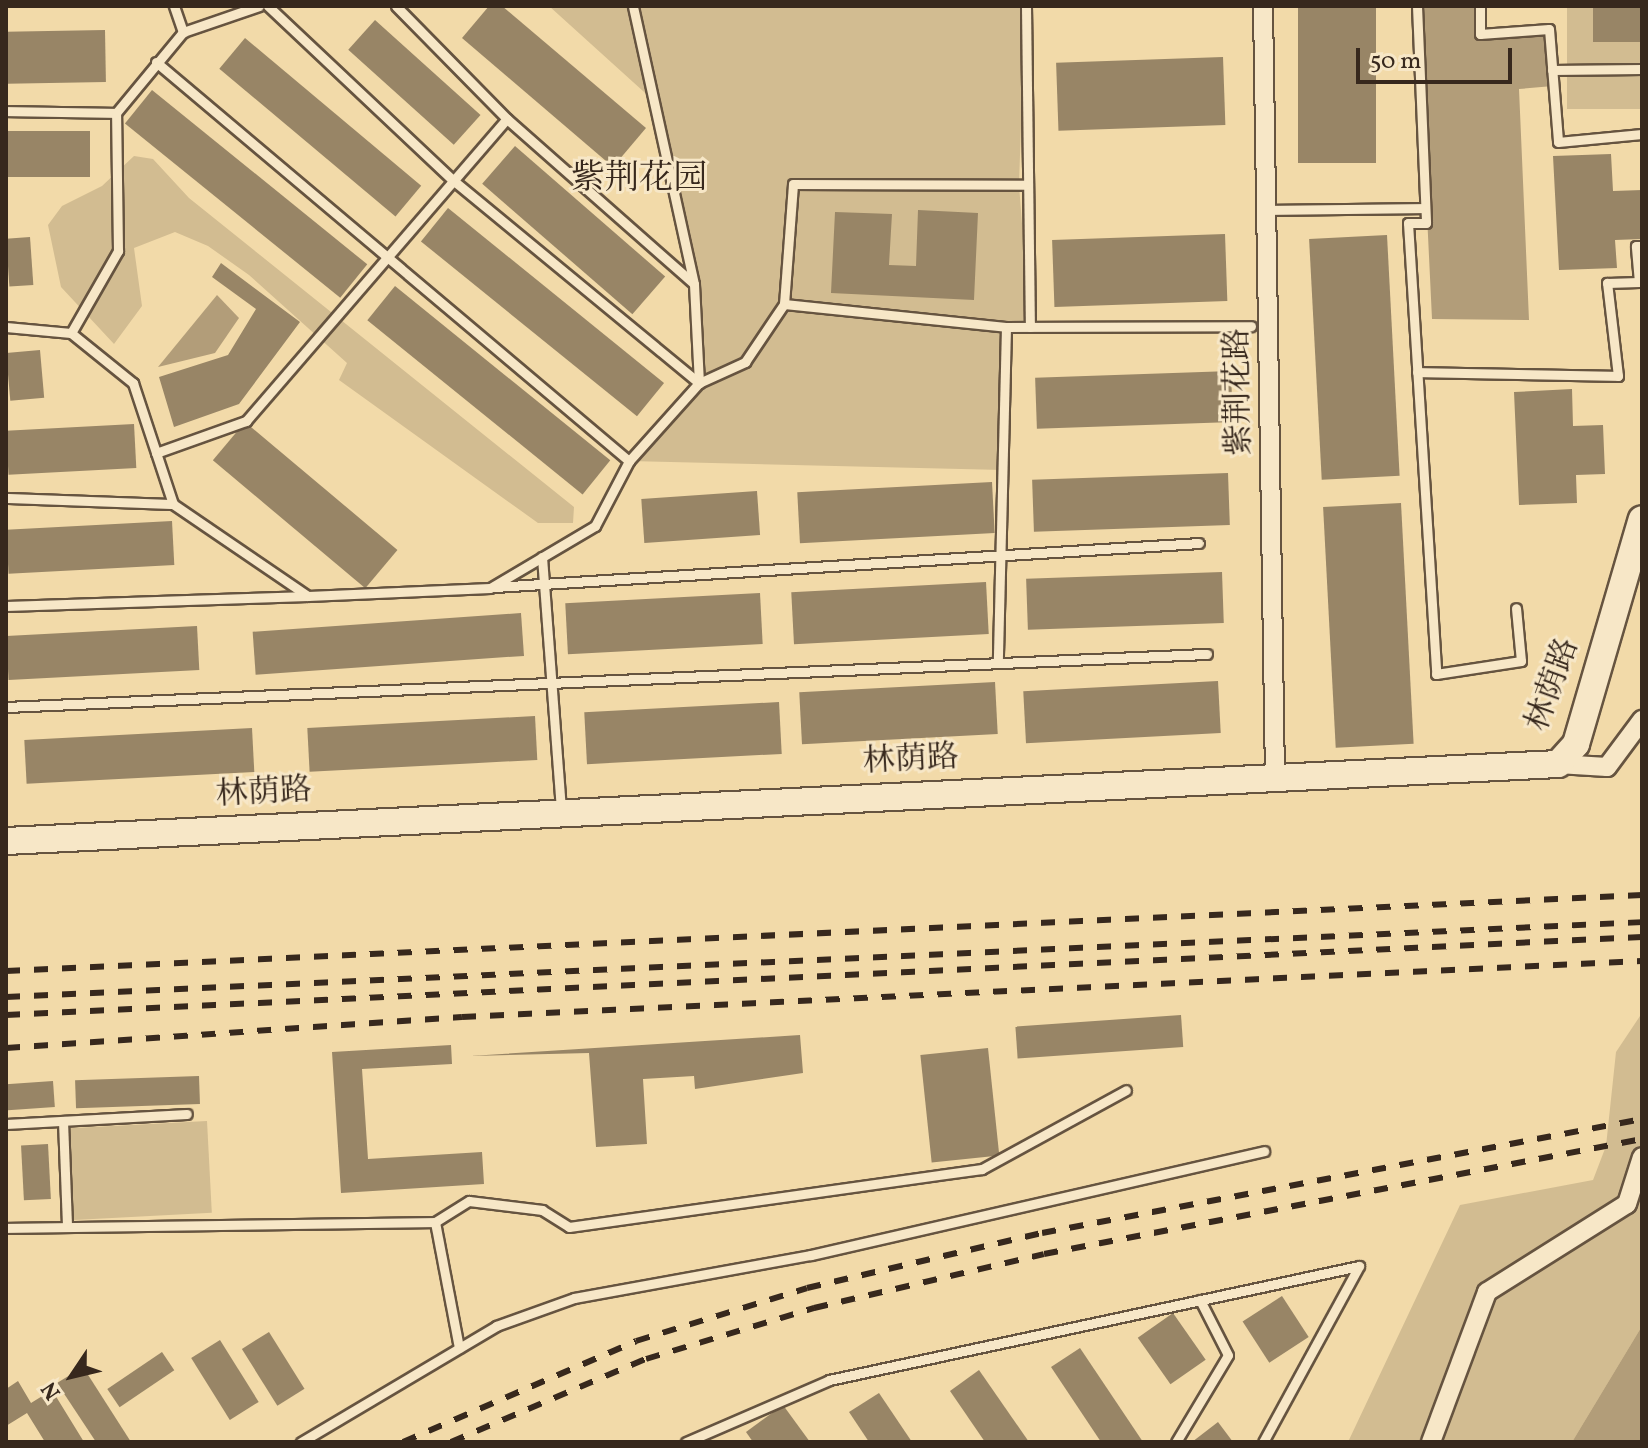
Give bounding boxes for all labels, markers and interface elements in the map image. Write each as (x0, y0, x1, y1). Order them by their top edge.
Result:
scale bar (1360, 32, 1516, 82)
text: 50 m (1370, 45, 1422, 79)
district label: 紫荆花园 (571, 160, 707, 200)
street label: 紫荆花路 (1220, 328, 1260, 456)
street label: 林荫路 (1520, 633, 1588, 737)
street label: 林荫路 (862, 739, 960, 783)
street label: 林荫路 (215, 772, 313, 816)
north arrow (32, 1336, 112, 1416)
text: N (35, 1375, 69, 1405)

